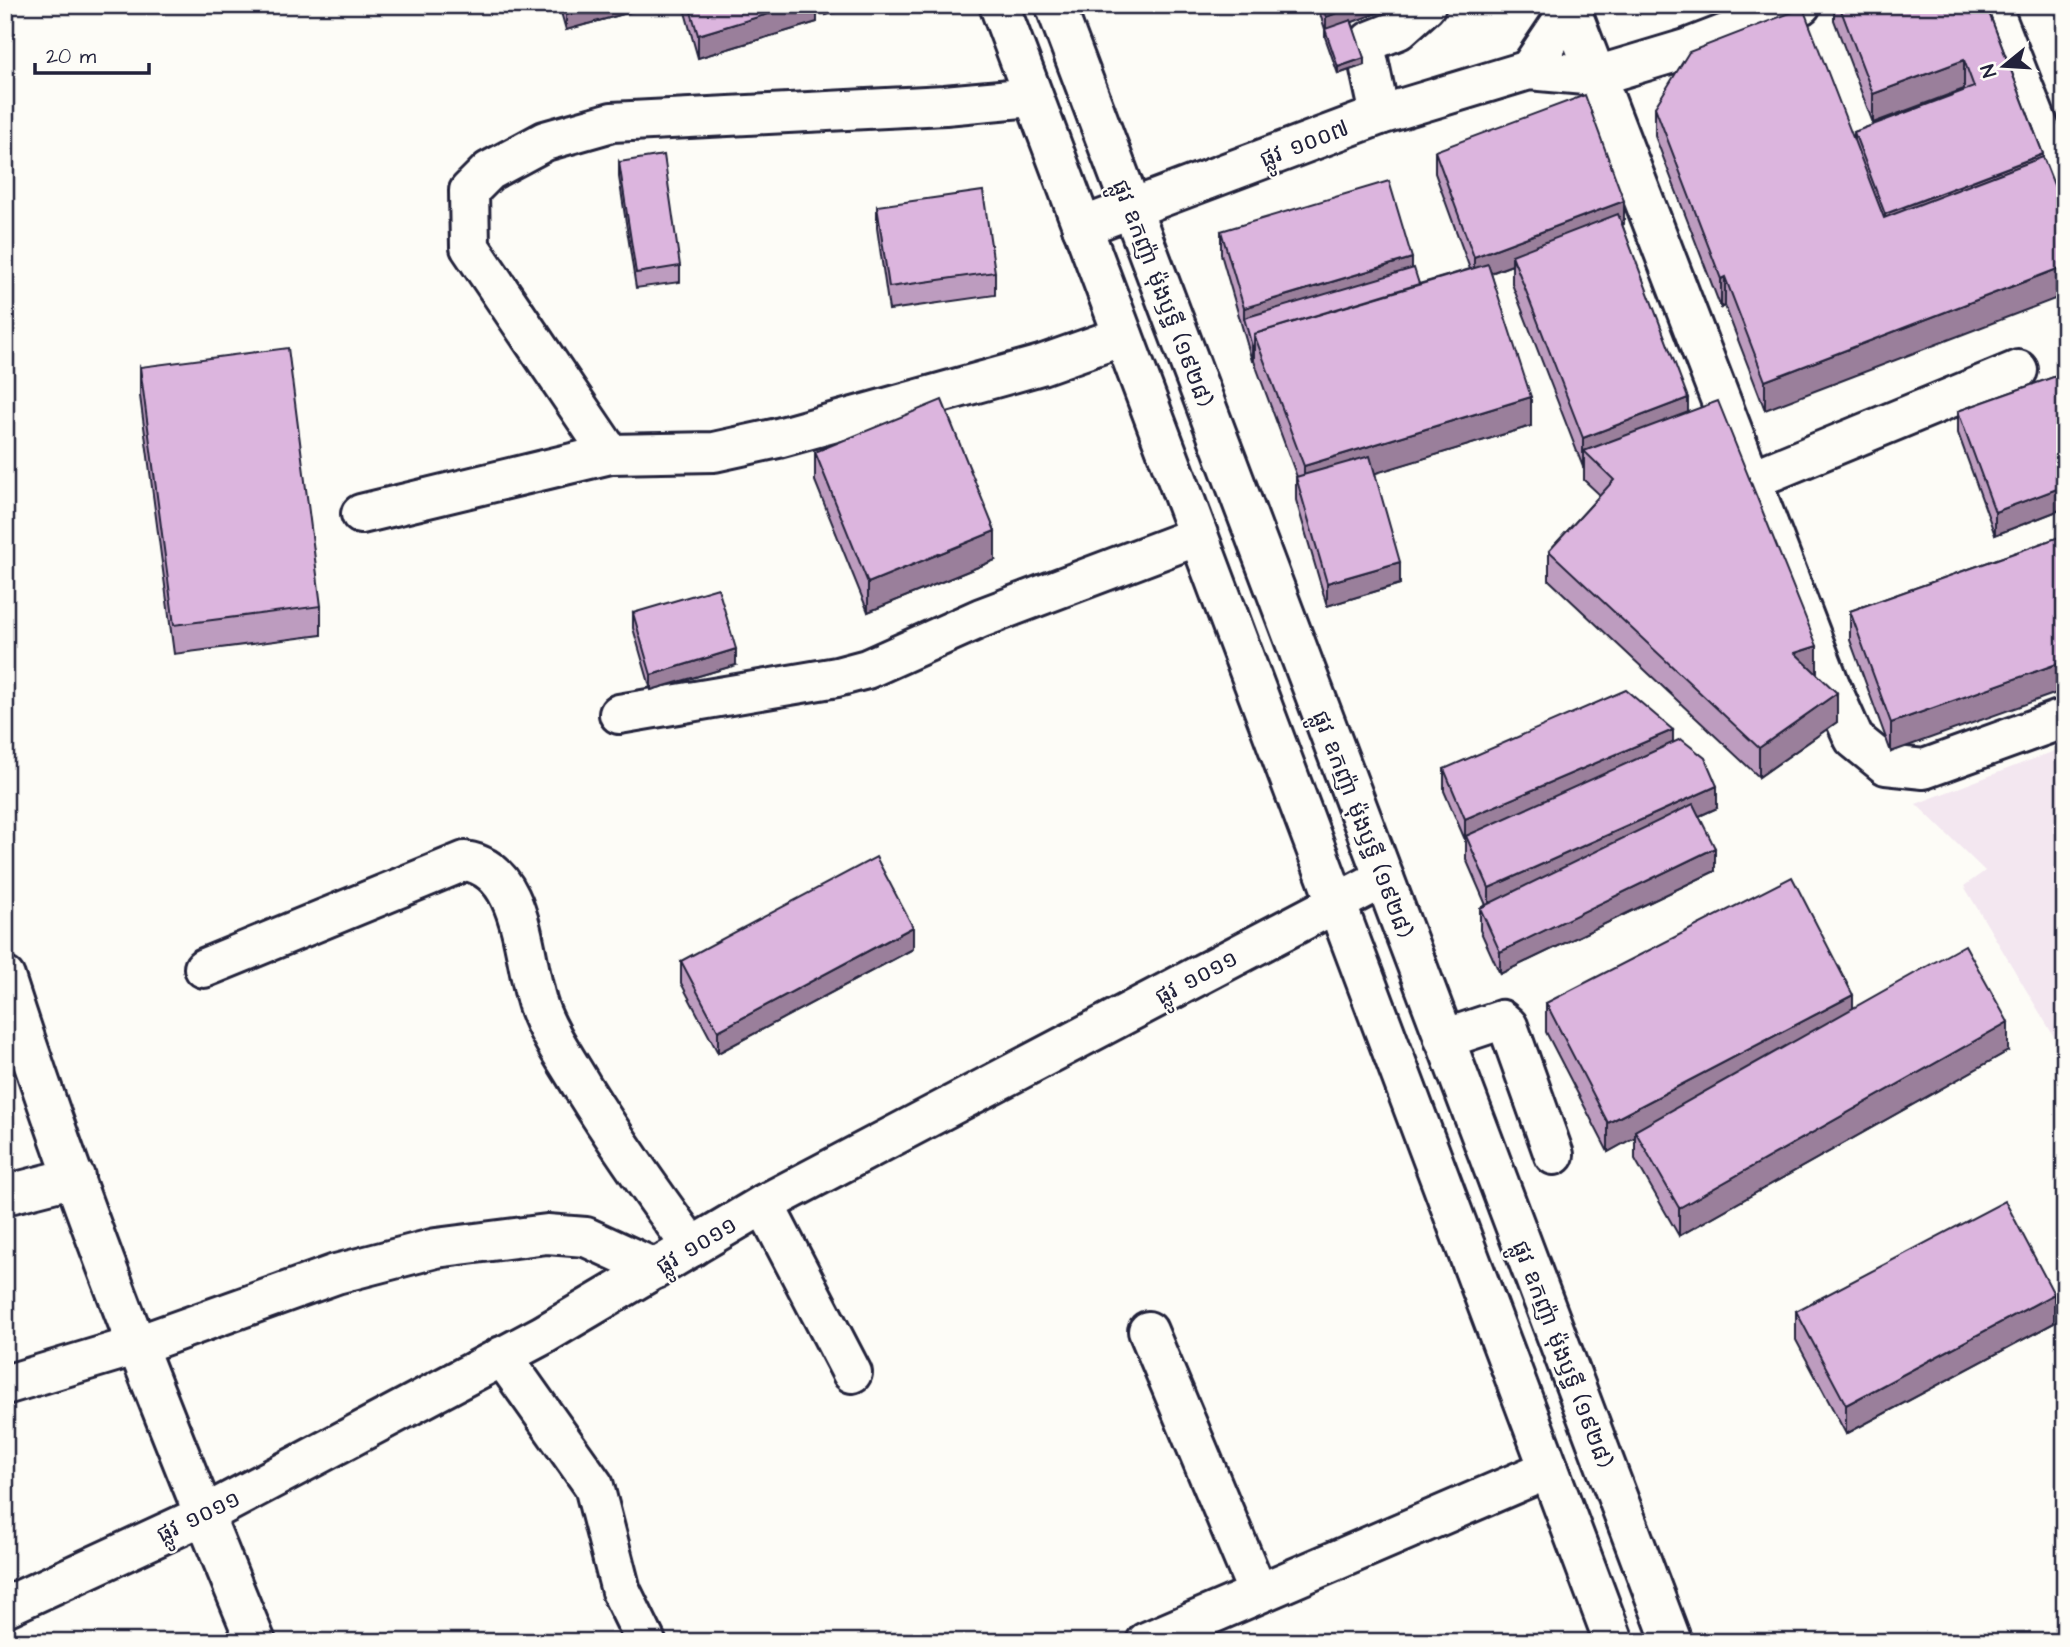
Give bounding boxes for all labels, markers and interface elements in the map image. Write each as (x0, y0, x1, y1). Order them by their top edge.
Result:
scale bar (35, 32, 149, 76)
north arrow (1968, 32, 2038, 102)
text: 20 m (46, 42, 97, 71)
text: N (1975, 61, 2004, 81)
street label: ផ្លូវ ១០០៧ (1255, 112, 1355, 180)
street label: ផ្លូវ ឧកញ៉ា ម៉ុងឫទ្ធី (១៩២៨) (1099, 175, 1220, 413)
street label: ផ្លូវ ឧកញ៉ា ម៉ុងឫទ្ធី (១៩២៨) (1299, 706, 1420, 944)
street label: ផ្លូវ ១០១១ (1149, 943, 1246, 1017)
street label: ផ្លូវ ១០១១ (650, 1209, 746, 1287)
street label: ផ្លូវ ឧកញ៉ា ម៉ុងឫទ្ធី (១៩២៨) (1499, 1236, 1620, 1474)
street label: ផ្លូវ ១០១១ (151, 1483, 248, 1555)

